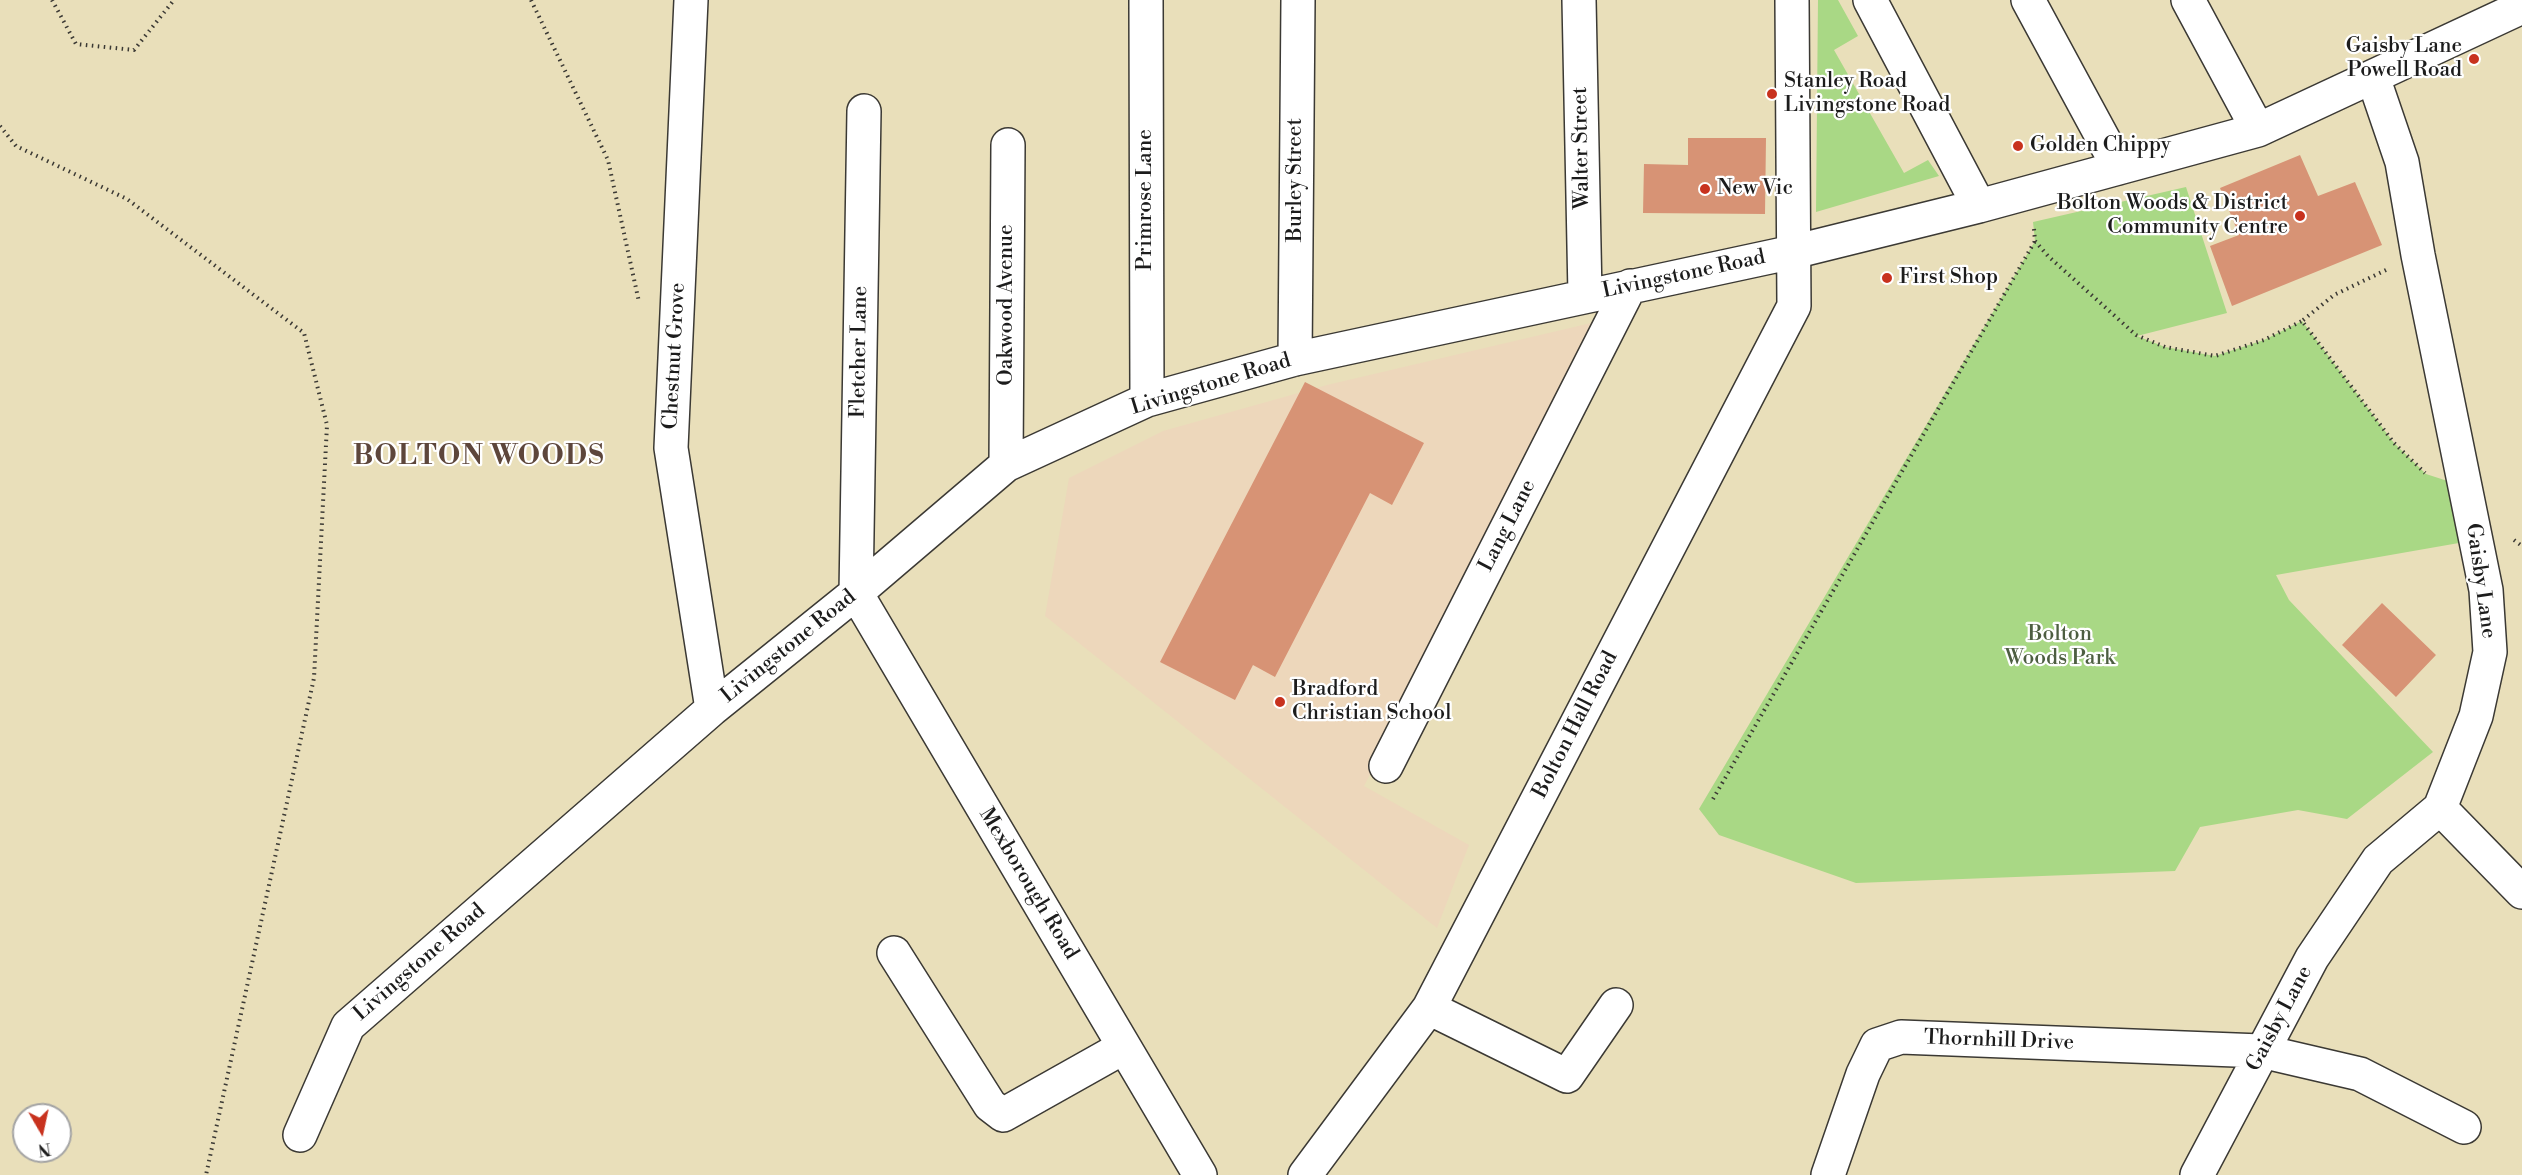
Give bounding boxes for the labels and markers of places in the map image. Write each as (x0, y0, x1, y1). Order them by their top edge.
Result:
place label: Gaisby Lane Powell Road (2346, 34, 2462, 84)
marker: Gaisby Lane Powell Road (2467, 52, 2481, 66)
place label: Stanley Road Livingstone Road (1784, 69, 1950, 119)
marker: Stanley Road Livingstone Road (1765, 87, 1779, 101)
place label: Golden Chippy (2030, 133, 2171, 159)
marker: Golden Chippy (2011, 139, 2025, 153)
place label: New Vic (1717, 176, 1793, 202)
marker: New Vic (1698, 182, 1712, 196)
place label: Bolton Woods & District Community Centre (2057, 191, 2288, 241)
marker: Bolton Woods & District Community Centre (2293, 209, 2307, 223)
place label: First Shop (1899, 265, 1998, 291)
marker: First Shop (1880, 271, 1894, 285)
place label: Bradford Christian School (1292, 677, 1451, 727)
marker: Bradford Christian School (1273, 695, 1287, 709)

